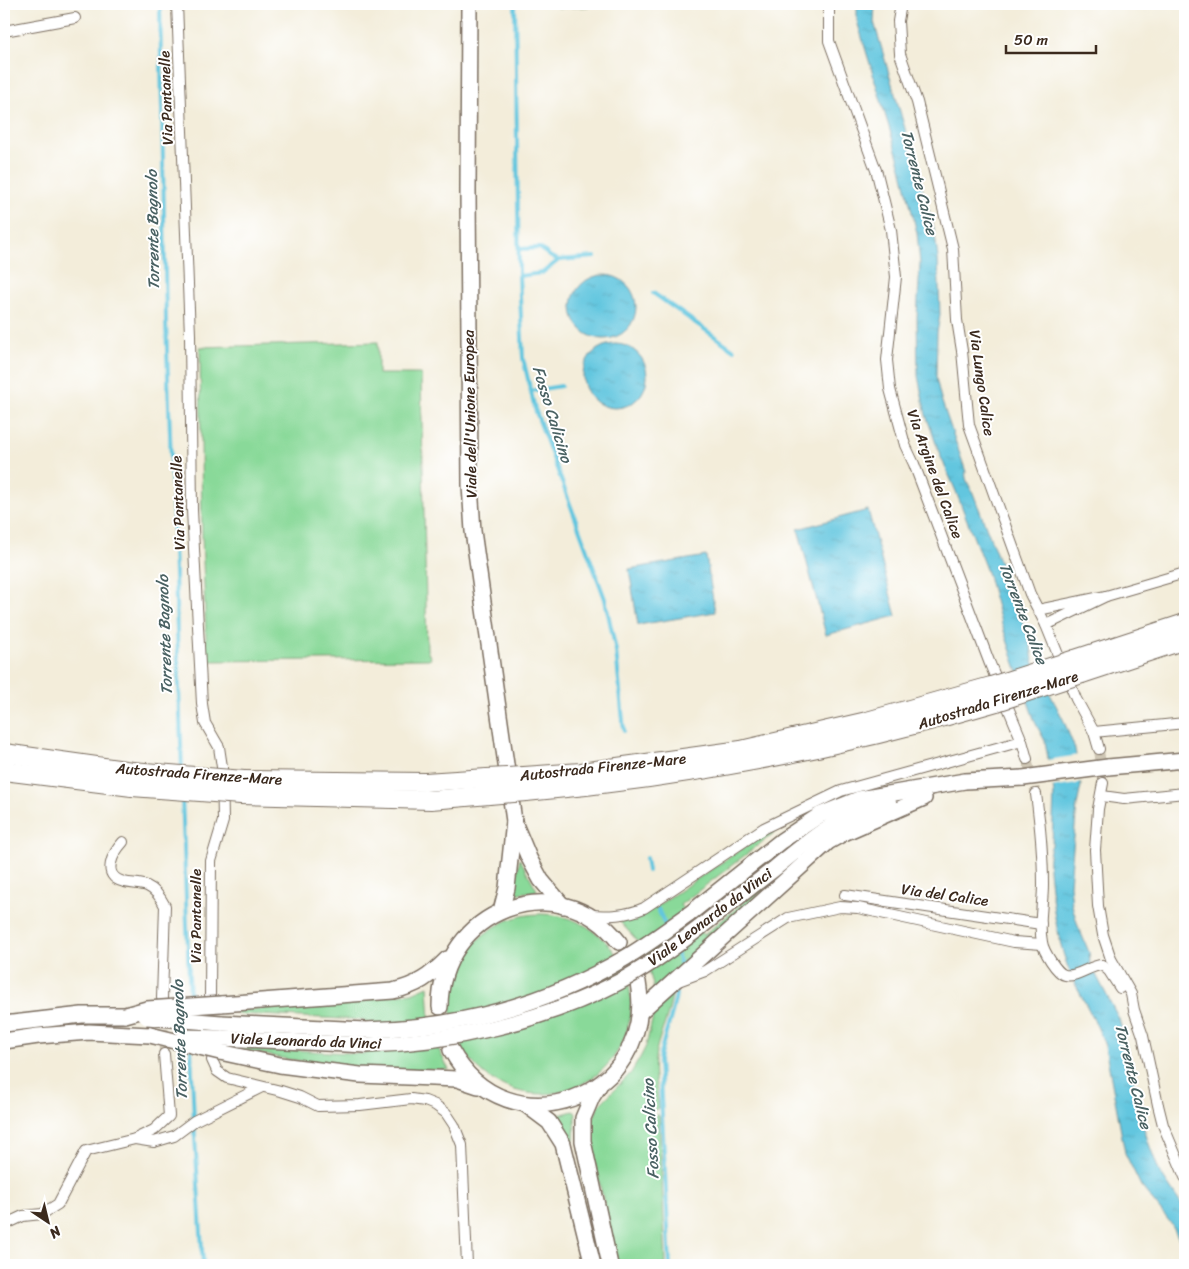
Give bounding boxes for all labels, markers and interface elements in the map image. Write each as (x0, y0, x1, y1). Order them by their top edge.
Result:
scale bar (1006, 22, 1096, 54)
text: 50 m (1014, 27, 1049, 53)
street label: Via Pantanelle (151, 50, 181, 146)
water label: Torrente Calice (892, 127, 947, 240)
water label: Torrente Bagnolo (137, 169, 168, 290)
street label: Via Lungo Calice (962, 328, 1002, 438)
street label: Viale dell'Unione Europea (456, 329, 484, 498)
water label: Fosso Calicino (524, 362, 581, 467)
street label: Via Argine del Calice (899, 406, 971, 543)
street label: Via Pantanelle (163, 455, 193, 551)
water label: Torrente Calice (991, 558, 1057, 671)
water label: Torrente Bagnolo (148, 573, 181, 695)
street label: Autostrada Firenze-Mare (914, 663, 1082, 737)
street label: Autostrada Firenze-Mare (518, 745, 687, 789)
street label: Autostrada Firenze-Mare (114, 755, 283, 793)
street label: Viale Leonardo da Vinci (642, 861, 779, 973)
street label: Via Pantanelle (183, 869, 209, 963)
street label: Via del Calice (900, 876, 990, 914)
water label: Torrente Bagnolo (163, 978, 196, 1100)
water label: Torrente Calice (1106, 1021, 1161, 1134)
street label: Viale Leonardo da Vinci (230, 1025, 383, 1057)
water label: Fosso Calicino (633, 1077, 668, 1180)
north arrow (22, 1196, 72, 1246)
text: N (44, 1219, 67, 1245)

